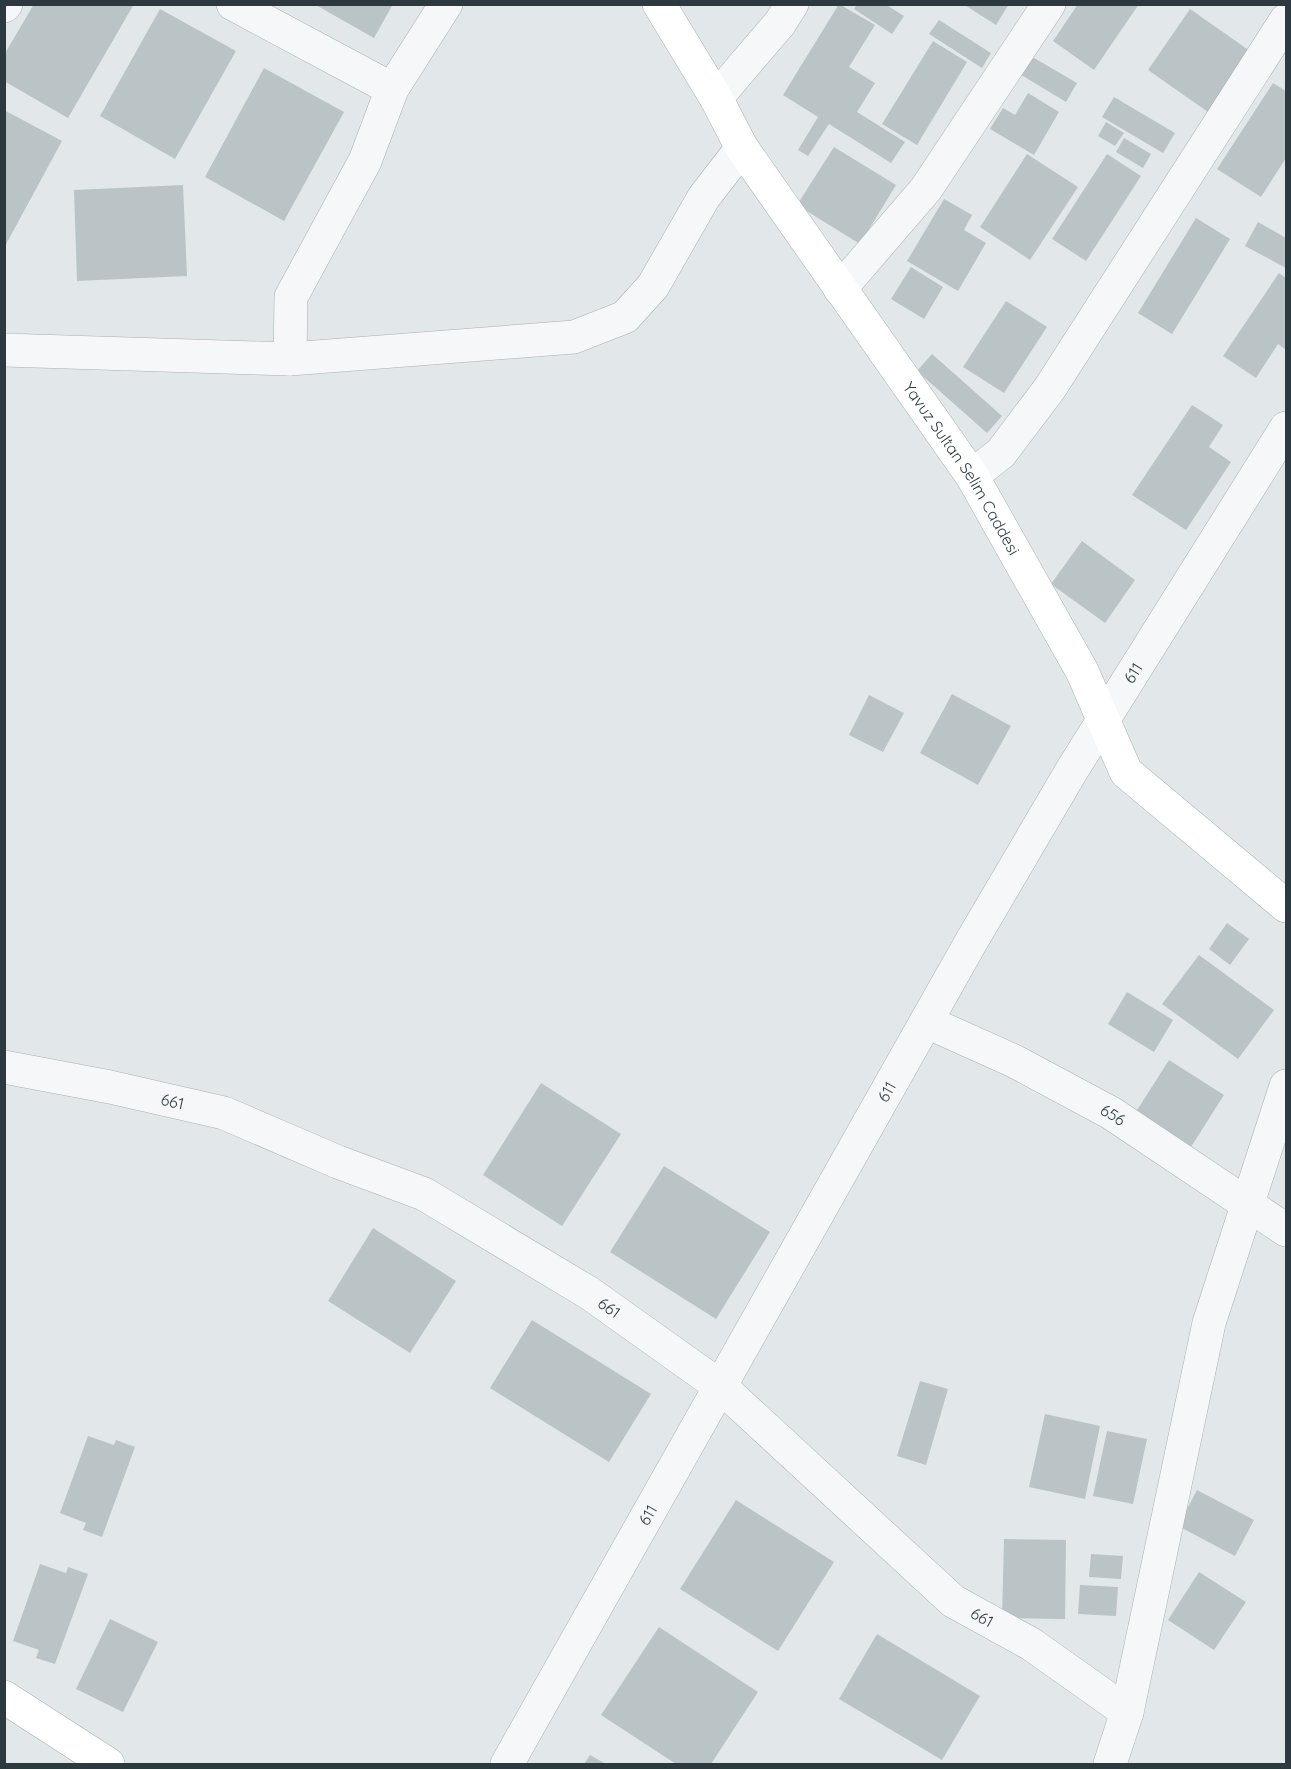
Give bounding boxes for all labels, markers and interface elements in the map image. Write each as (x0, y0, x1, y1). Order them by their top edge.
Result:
street label: Yavuz Sultan Selim Caddesi (899, 378, 1024, 558)
street label: 611 (1119, 659, 1147, 687)
street label: 611 (873, 1078, 900, 1105)
street label: 661 (159, 1089, 186, 1114)
street label: 656 (1097, 1099, 1130, 1130)
street label: 661 (594, 1293, 625, 1322)
street label: 611 (634, 1501, 661, 1529)
street label: 661 (967, 1603, 997, 1631)

